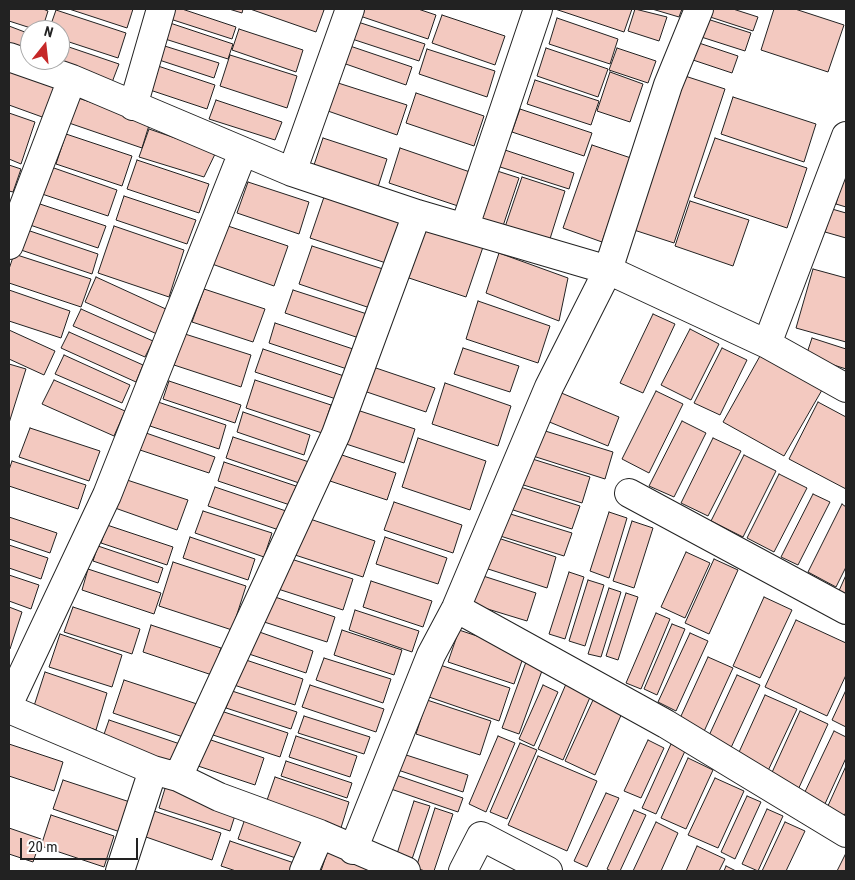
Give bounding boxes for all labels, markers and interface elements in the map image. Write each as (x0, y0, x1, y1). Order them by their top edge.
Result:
north arrow (20, 20, 70, 70)
text: N (43, 23, 55, 40)
scale bar (22, 828, 140, 860)
text: 20 m (28, 838, 58, 856)

